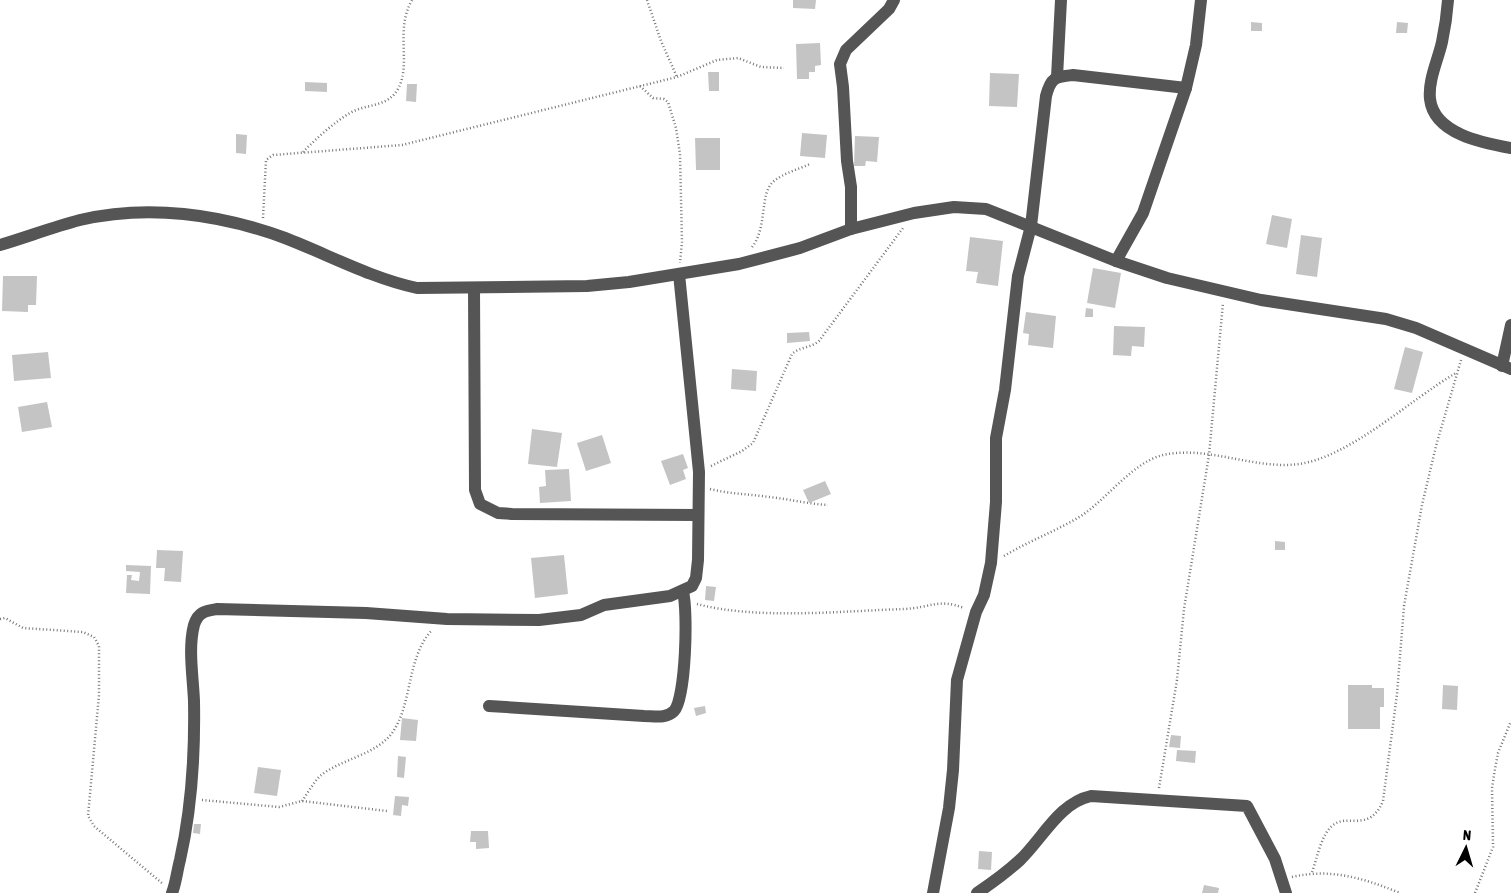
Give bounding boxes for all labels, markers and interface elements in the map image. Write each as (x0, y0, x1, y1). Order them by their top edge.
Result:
north arrow (1441, 823, 1491, 873)
text: N (1462, 827, 1472, 843)

